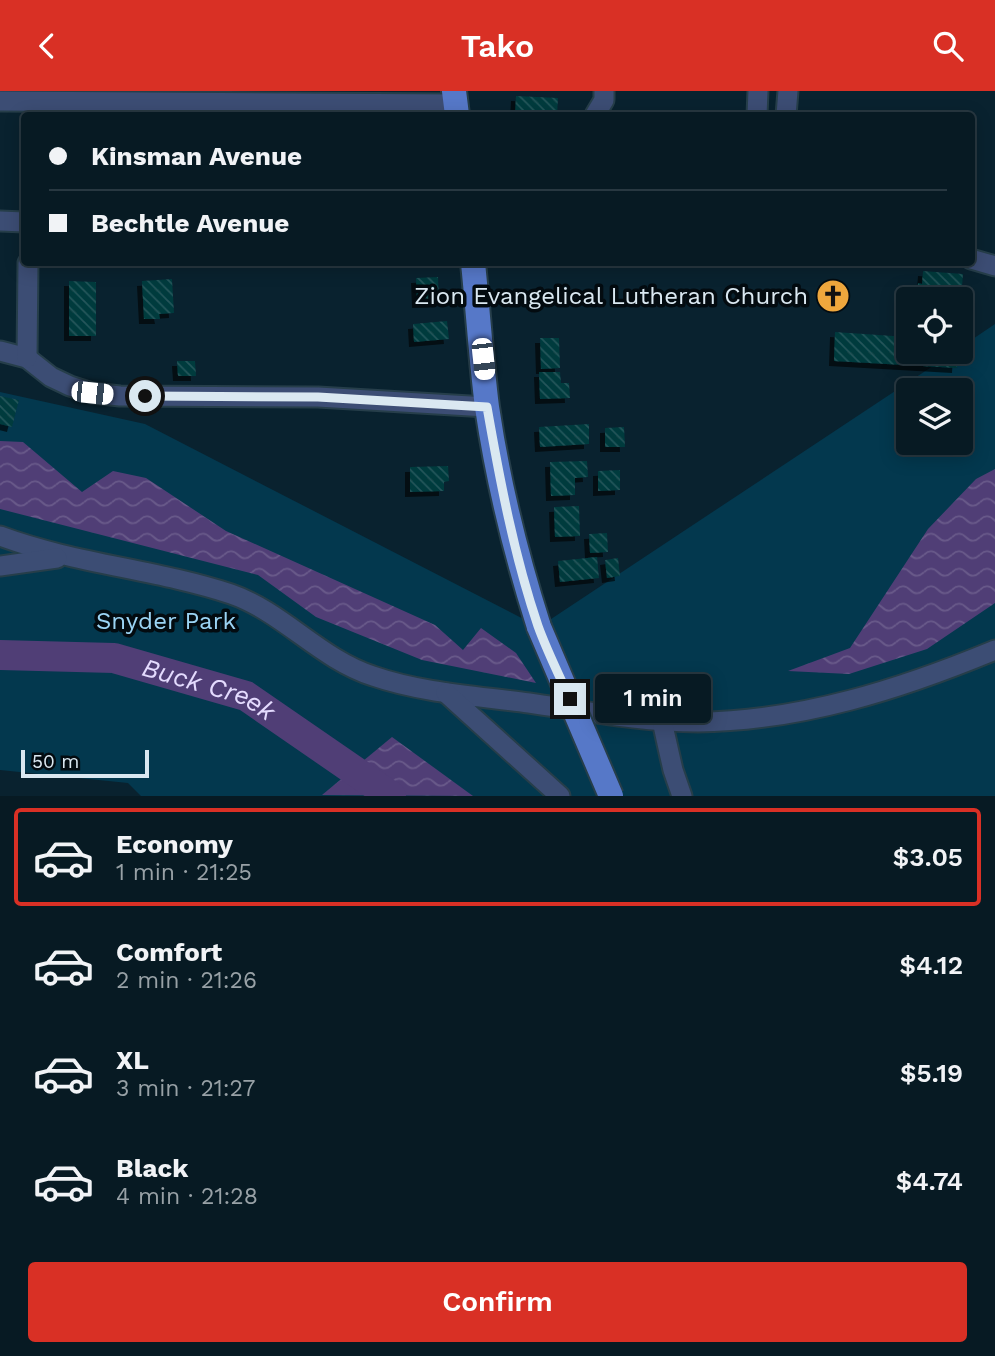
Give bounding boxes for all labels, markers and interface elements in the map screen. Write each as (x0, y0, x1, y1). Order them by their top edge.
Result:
icon: back (28, 27, 66, 65)
text: Tako (461, 27, 534, 65)
icon: search (929, 27, 967, 65)
text: Kinsman Avenue (91, 141, 302, 171)
text: Bechtle Avenue (91, 208, 289, 238)
church icon: Zion Evangelical Lutheran Church (814, 277, 852, 315)
place label: Zion Evangelical Lutheran Church (414, 282, 808, 310)
map controls (896, 287, 973, 455)
button: locate (896, 287, 973, 364)
car (471, 337, 496, 381)
button: layers (896, 378, 973, 455)
car (71, 380, 114, 406)
route start (129, 380, 161, 412)
park label: Snyder Park (96, 607, 236, 635)
water label: Buck Creek (139, 652, 282, 727)
callout: 1 min (594, 675, 710, 723)
route end (554, 683, 586, 715)
text: 1 min (623, 685, 683, 712)
scale bar (21, 747, 149, 779)
text: 50 m (32, 750, 79, 773)
icon: car (32, 826, 95, 889)
text: Economy (116, 829, 233, 859)
text: $3.05 (893, 842, 963, 872)
text: 1 min · 21:25 (116, 859, 252, 886)
icon: car (32, 934, 95, 997)
text: Comfort (116, 937, 222, 967)
text: $4.12 (900, 950, 963, 980)
text: 2 min · 21:26 (116, 967, 257, 994)
icon: car (32, 1042, 95, 1105)
text: XL (116, 1045, 149, 1075)
text: $5.19 (900, 1058, 963, 1088)
text: 3 min · 21:27 (116, 1075, 255, 1102)
icon: car (32, 1150, 95, 1213)
text: Black (116, 1153, 188, 1183)
text: $4.74 (896, 1166, 963, 1196)
text: 4 min · 21:28 (116, 1183, 258, 1210)
button: Confirm (28, 1262, 967, 1342)

